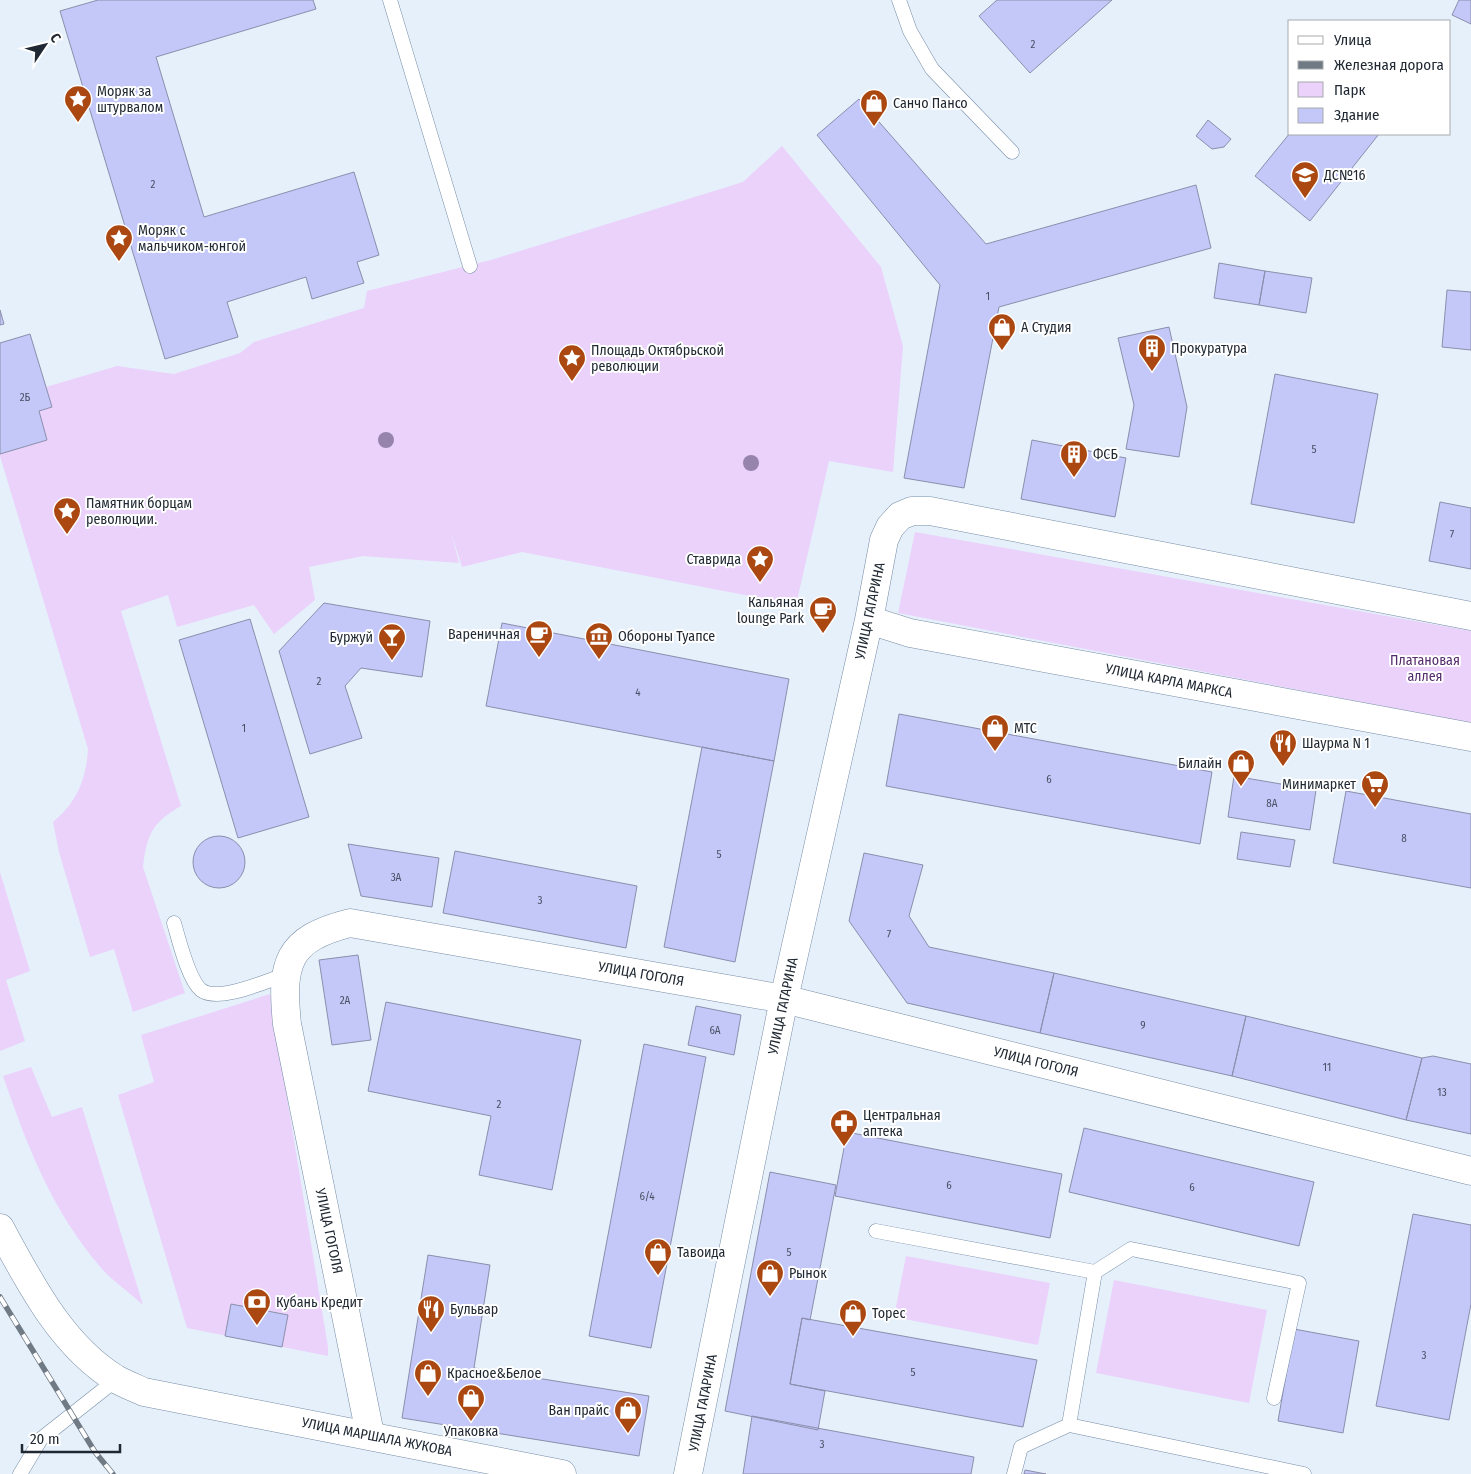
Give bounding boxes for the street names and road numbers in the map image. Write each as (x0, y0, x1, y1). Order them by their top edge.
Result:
street label: УЛИЦА ГАГАРИНА (851, 560, 889, 662)
street label: УЛИЦА КАРЛА МАРКСА (1103, 660, 1235, 702)
street label: УЛИЦА ГАГАРИНА (764, 955, 802, 1057)
street label: УЛИЦА ГОГОЛЯ (596, 958, 685, 990)
street label: УЛИЦА ГОГОЛЯ (991, 1043, 1080, 1081)
street label: УЛИЦА ГОГОЛЯ (311, 1186, 346, 1275)
street label: УЛИЦА ГАГАРИНА (685, 1352, 721, 1454)
street label: УЛИЦА МАРШАЛА ЖУКОВА (299, 1414, 454, 1460)

